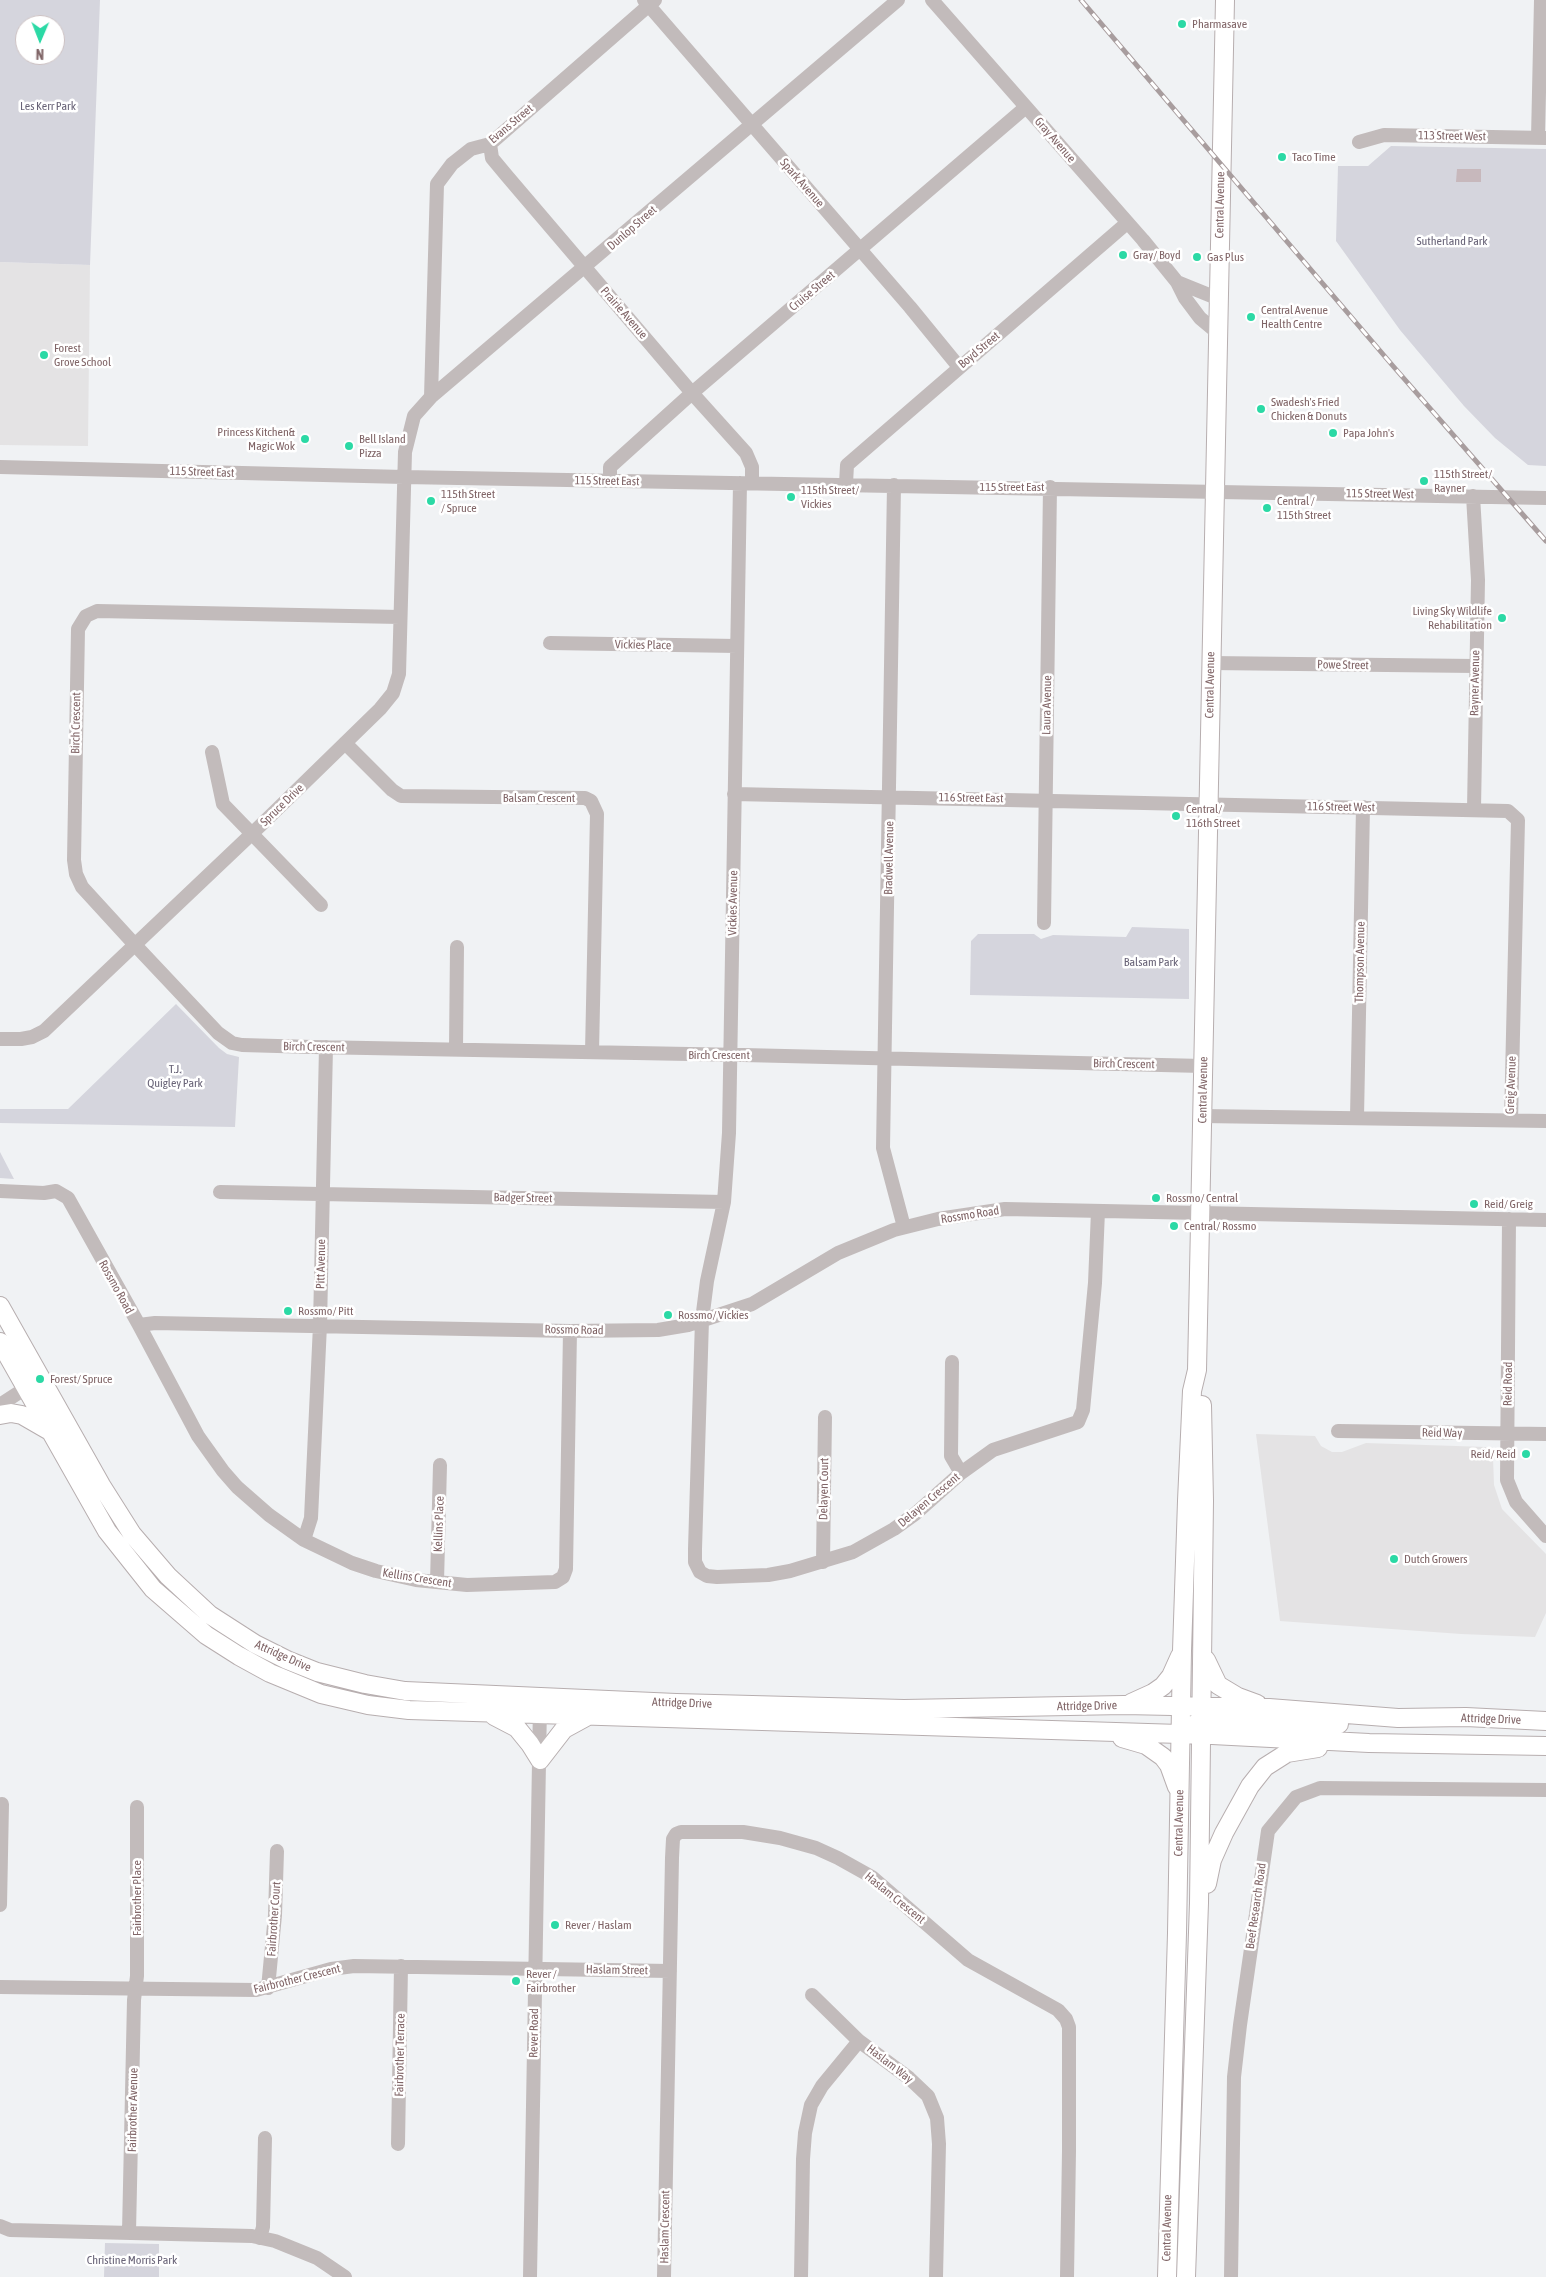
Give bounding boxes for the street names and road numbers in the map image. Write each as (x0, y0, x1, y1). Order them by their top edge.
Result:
street label: Evans Street (486, 101, 536, 147)
street label: Gray Avenue (1032, 115, 1078, 165)
street label: 113 Street West (1418, 128, 1486, 144)
street label: Spark Avenue (777, 156, 827, 210)
street label: Central Avenue (1212, 171, 1228, 239)
street label: Dunlop Street (604, 203, 660, 253)
street label: Cruise Street (786, 268, 838, 314)
street label: Prairie Avenue (598, 284, 650, 342)
street label: Boyd Street (955, 329, 1003, 371)
street label: 115 Street East (169, 464, 235, 480)
street label: 115 Street East (574, 473, 640, 489)
street label: 115 Street East (980, 480, 1044, 494)
street label: 115 Street West (1346, 486, 1414, 502)
street label: Vickies Place (615, 637, 671, 653)
street label: Rayner Avenue (1467, 650, 1483, 716)
street label: Central Avenue (1202, 651, 1218, 719)
street label: Powe Street (1317, 657, 1369, 673)
street label: Laura Avenue (1039, 675, 1055, 735)
street label: Birch Crescent (68, 692, 84, 754)
street label: Spruce Drive (257, 781, 307, 829)
street label: 116 Street East (938, 790, 1004, 806)
street label: Balsam Crescent (503, 791, 575, 805)
street label: 116 Street West (1307, 799, 1375, 815)
street label: Bradwell Avenue (881, 821, 897, 895)
street label: Vickies Avenue (725, 870, 741, 936)
street label: Thompson Avenue (1352, 921, 1368, 1003)
street label: Birch Crescent (283, 1039, 345, 1055)
street label: Birch Crescent (688, 1048, 750, 1062)
street label: Birch Crescent (1093, 1056, 1155, 1072)
street label: Central Avenue (1195, 1056, 1211, 1124)
street label: Greig Avenue (1503, 1056, 1519, 1114)
street label: Badger Street (493, 1190, 553, 1206)
street label: Rossmo Road (940, 1203, 1000, 1227)
street label: Pitt Avenue (313, 1239, 329, 1289)
street label: Rossmo Road (95, 1258, 137, 1316)
street label: Rossmo Road (544, 1322, 604, 1338)
street label: Reid Road (1500, 1362, 1516, 1406)
street label: Reid Way (1422, 1425, 1462, 1441)
street label: Delayen Court (816, 1458, 832, 1520)
street label: Delayen Crescent (895, 1470, 963, 1530)
street label: Kellins Place (431, 1496, 447, 1552)
street label: Kellins Crescent (381, 1565, 453, 1591)
street label: Attridge Drive (253, 1637, 313, 1675)
street label: Attridge Drive (652, 1695, 712, 1711)
street label: Attridge Drive (1057, 1698, 1117, 1714)
street label: Attridge Drive (1461, 1711, 1521, 1727)
street label: Central Avenue (1171, 1789, 1187, 1857)
street label: Fairbrother Place (130, 1860, 144, 1936)
street label: Beef Research Road (1243, 1862, 1269, 1950)
street label: Haslam Crescent (862, 1869, 928, 1927)
street label: Fairbrother Court (264, 1881, 284, 1957)
street label: Fairbrother Crescent (252, 1961, 342, 1997)
street label: Haslam Street (586, 1962, 648, 1978)
street label: Rever Road (526, 2008, 542, 2058)
street label: Fairbrother Terrace (392, 2013, 408, 2097)
street label: Haslam Way (864, 2041, 916, 2087)
street label: Fairbrother Avenue (125, 2068, 141, 2152)
street label: Haslam Crescent (657, 2190, 673, 2264)
street label: Central Avenue (1159, 2194, 1175, 2262)

